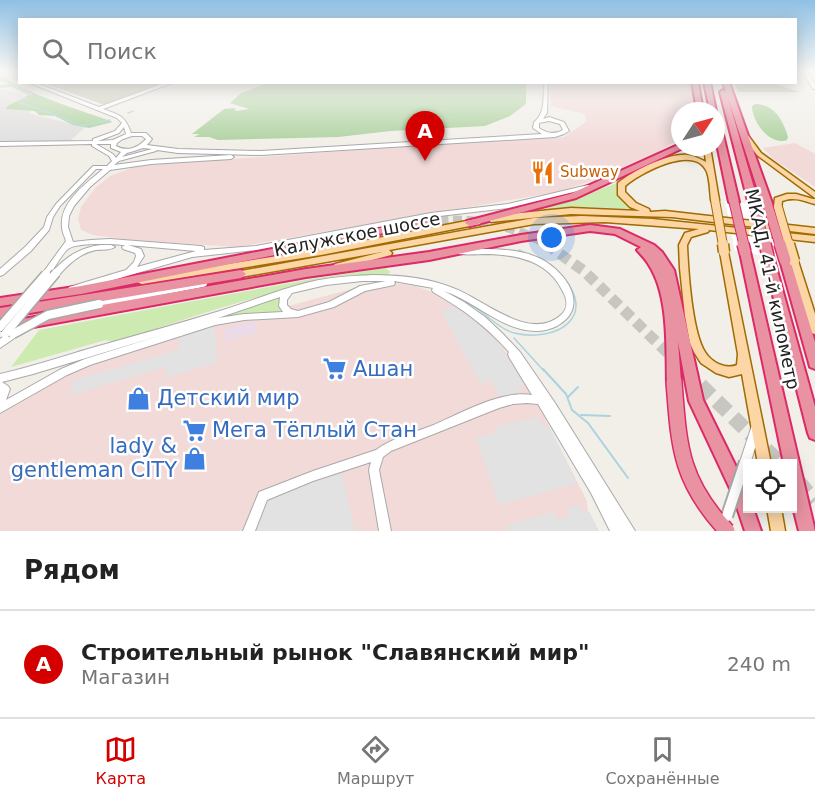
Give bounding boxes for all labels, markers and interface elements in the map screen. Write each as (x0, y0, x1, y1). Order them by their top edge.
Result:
search box (18, 18, 797, 84)
icon: search (39, 35, 72, 68)
text: Поиск (87, 39, 157, 64)
north arrow (671, 102, 725, 156)
pin: A (406, 112, 444, 161)
restaurant icon: Subway (529, 159, 555, 185)
place label: Subway (560, 163, 619, 181)
street label: МКАД, 41-й километр (741, 187, 805, 391)
street label: Калужское шоссе (272, 208, 442, 260)
your location (537, 223, 566, 252)
supermarket icon: Ашан (322, 356, 348, 382)
place label: Ашан (353, 357, 413, 381)
shop icon: Детский мир (126, 385, 152, 411)
place label: Детский мир (157, 386, 300, 410)
supermarket icon: Мега Тёплый Cтан (181, 417, 207, 443)
place label: Мега Тёплый Cтан (212, 418, 417, 442)
place label: lady & gentleman CITY (11, 434, 177, 482)
shop icon: lady & gentleman CITY (182, 445, 208, 471)
map controls (743, 459, 797, 513)
button: locate (743, 459, 797, 513)
text: Рядом (24, 555, 120, 585)
text: Строительный рынок "Славянский мир" (81, 640, 589, 665)
text: A (36, 652, 51, 676)
text: 240 m (727, 652, 791, 676)
text: Магазин (81, 665, 170, 689)
tab: Карта (96, 733, 146, 788)
tab: Маршрут (337, 733, 414, 788)
tab: Сохранённые (605, 733, 719, 788)

